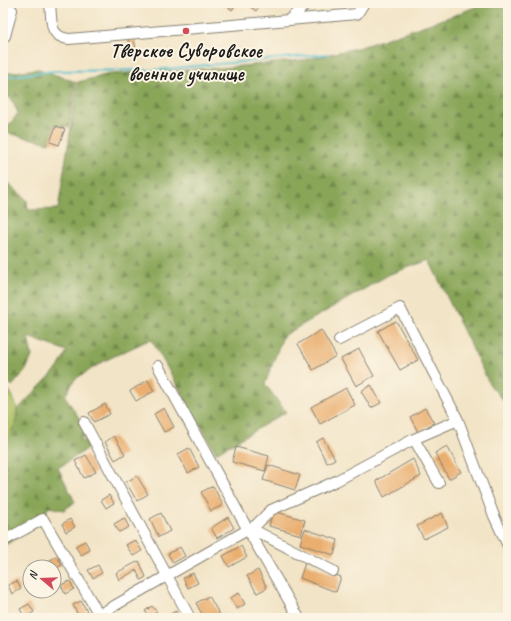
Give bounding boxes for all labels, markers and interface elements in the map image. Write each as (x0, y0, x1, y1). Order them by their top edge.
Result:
marker: Тверское Суворовское военное училище (181, 26, 191, 36)
place label: Тверское Суворовское военное училище (110, 38, 264, 87)
north arrow (22, 559, 62, 599)
text: N (25, 568, 41, 581)

